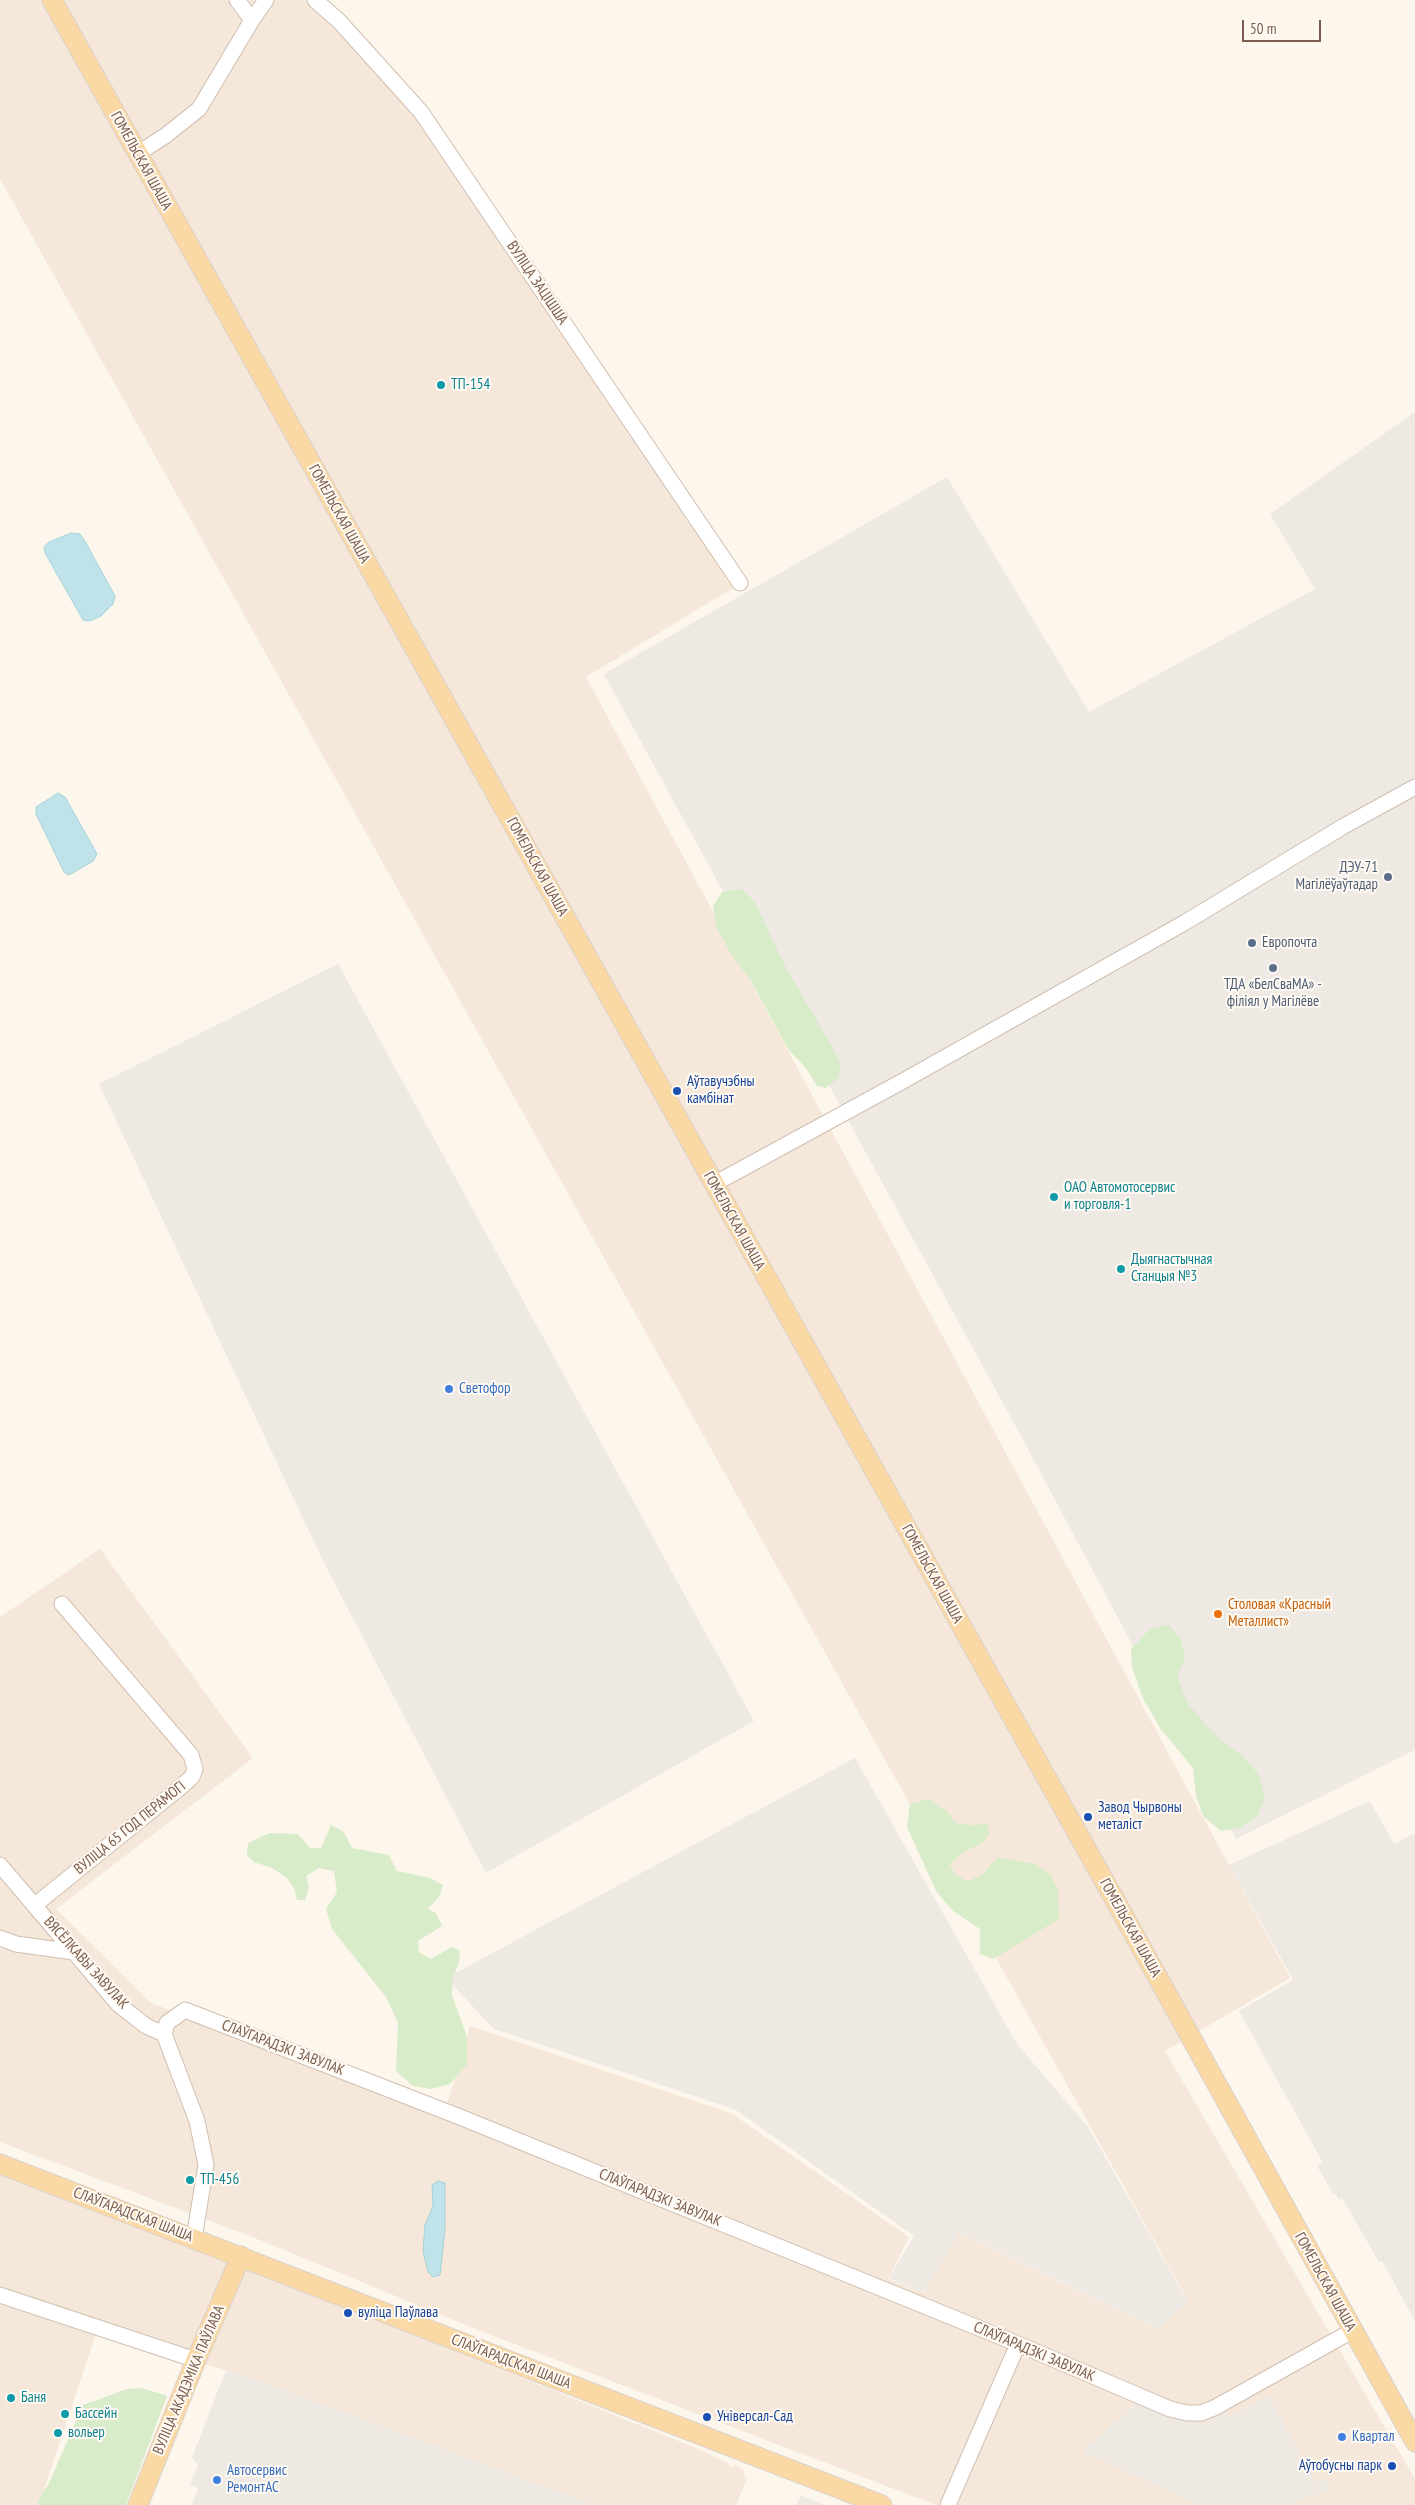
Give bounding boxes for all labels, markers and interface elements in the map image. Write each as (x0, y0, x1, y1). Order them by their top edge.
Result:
scale bar (1245, 10, 1324, 42)
text: 50 m (1250, 19, 1276, 38)
street label: ГОМЕЛЬСКАЯ ШАША (106, 109, 176, 213)
street label: ВУЛІЦА ЗАЦІШША (503, 238, 571, 328)
place label: ТП-154 (451, 376, 490, 394)
marker: ТП-154 (435, 379, 447, 391)
street label: ГОМЕЛЬСКАЯ ШАША (304, 462, 374, 566)
street label: ГОМЕЛЬСКАЯ ШАША (502, 815, 572, 919)
place label: ДЭУ-71 Магілёўаўтадар (1295, 859, 1378, 894)
marker: ДЭУ-71 Магілёўаўтадар (1382, 871, 1394, 883)
place label: Европочта (1262, 934, 1317, 952)
marker: Европочта (1246, 937, 1258, 949)
marker: ТДА «БелСваМА» - філіял у Магілёве (1267, 962, 1279, 974)
place label: ТДА «БелСваМА» - філіял у Магілёве (1224, 976, 1322, 1011)
place label: Аўтавучэбны камбінат (687, 1073, 754, 1108)
marker: Аўтавучэбны камбінат (671, 1085, 683, 1097)
street label: ГОМЕЛЬСКАЯ ШАША (699, 1169, 769, 1273)
place label: ОАО Автомотосервис и торговля-1 (1064, 1179, 1175, 1214)
marker: ОАО Автомотосервис и торговля-1 (1048, 1191, 1060, 1203)
place label: Дыягнастычная Станцыя №3 (1131, 1251, 1212, 1286)
marker: Дыягнастычная Станцыя №3 (1115, 1263, 1127, 1275)
place label: Светофор (459, 1380, 510, 1398)
marker: Светофор (443, 1383, 455, 1395)
street label: ГОМЕЛЬСКАЯ ШАША (897, 1522, 967, 1626)
place label: Столовая «Красный Металлист» (1228, 1596, 1331, 1631)
marker: Столовая «Красный Металлист» (1212, 1608, 1224, 1620)
street label: ВУЛІЦА 65 ГОД ПЕРАМОГІ (71, 1778, 189, 1878)
place label: Завод Чырвоны металіст (1098, 1799, 1182, 1834)
marker: Завод Чырвоны металіст (1082, 1811, 1094, 1823)
street label: ГОМЕЛЬСКАЯ ШАША (1095, 1876, 1165, 1980)
street label: ВЯСЁЛКАВЫ ЗАВУЛАК (40, 1913, 132, 2013)
street label: СЛАЎГАРАДЗКІ ЗАВУЛАК (219, 2016, 347, 2080)
street label: СЛАЎГАРАДЗКІ ЗАВУЛАК (596, 2165, 724, 2231)
place label: ТП-456 (200, 2171, 239, 2189)
marker: ТП-456 (184, 2174, 196, 2186)
street label: СЛАЎГАРАДСКАЯ ШАША (71, 2184, 195, 2246)
street label: ГОМЕЛЬСКАЯ ШАША (1290, 2230, 1360, 2334)
street label: ВУЛІЦА АКАДЭМІКА ПАЎЛАВА (149, 2303, 229, 2457)
place label: вуліца Паўлава (358, 2304, 438, 2322)
marker: вуліца Паўлава (342, 2307, 354, 2319)
street label: СЛАЎГАРАДЗКІ ЗАВУЛАК (971, 2318, 1097, 2386)
street label: СЛАЎГАРАДСКАЯ ШАША (449, 2331, 573, 2393)
place label: Баня (21, 2389, 46, 2407)
marker: Баня (5, 2392, 17, 2404)
place label: Бассейн (75, 2405, 117, 2423)
marker: Бассейн (59, 2408, 71, 2420)
place label: Універсал-Сад (717, 2408, 793, 2426)
marker: Універсал-Сад (701, 2411, 713, 2423)
place label: вольер (68, 2424, 105, 2442)
marker: вольер (52, 2427, 64, 2439)
place label: Квартал (1352, 2428, 1395, 2446)
marker: Квартал (1336, 2431, 1348, 2443)
place label: Аўтобусны парк (1299, 2457, 1382, 2475)
marker: Аўтобусны парк (1386, 2460, 1398, 2472)
place label: Автосервис РемонтАС (227, 2462, 287, 2497)
marker: Автосервис РемонтАС (211, 2474, 223, 2486)

